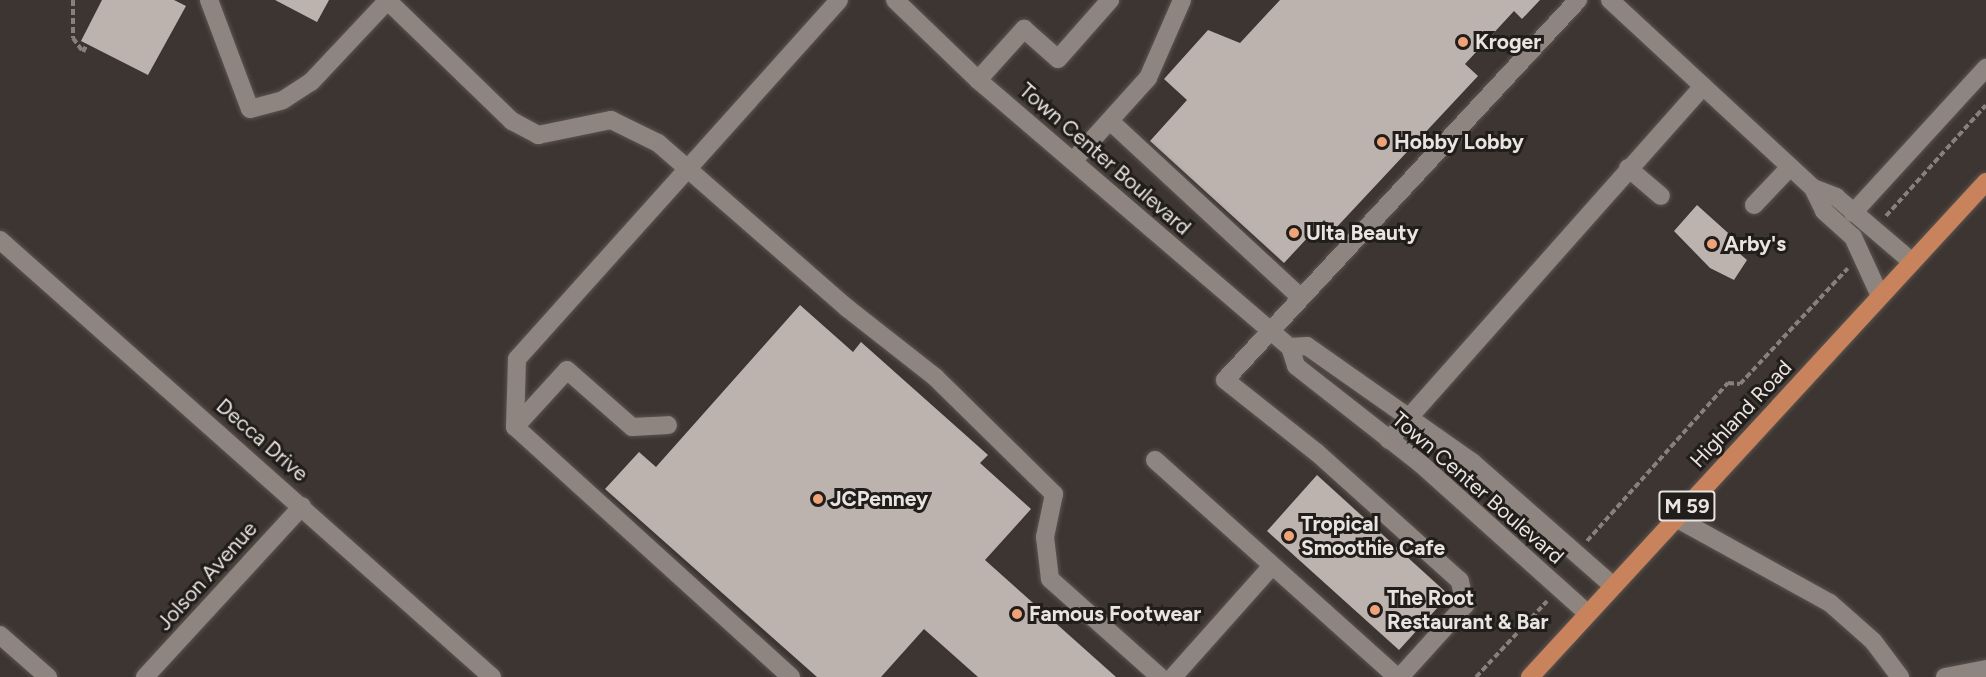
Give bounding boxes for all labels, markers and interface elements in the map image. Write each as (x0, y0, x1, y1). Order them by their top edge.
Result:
place label: Kroger (1475, 29, 1541, 55)
marker: Kroger (1456, 35, 1470, 49)
street label: Town Center Boulevard (1014, 78, 1196, 240)
place label: Hobby Lobby (1394, 129, 1524, 155)
marker: Hobby Lobby (1375, 135, 1389, 149)
place label: Ulta Beauty (1306, 220, 1419, 246)
marker: Ulta Beauty (1287, 226, 1301, 240)
place label: Arby's (1724, 231, 1786, 257)
marker: Arby's (1705, 237, 1719, 251)
street label: Highland Road (1685, 355, 1797, 473)
street label: Decca Drive (211, 393, 313, 487)
street label: Town Center Boulevard (1387, 407, 1569, 569)
place label: JCPenney (830, 486, 928, 512)
road number: M 59 (1657, 489, 1717, 523)
marker: JCPenney (811, 492, 825, 506)
place label: Tropical Smoothie Cafe (1301, 511, 1445, 561)
street label: Jolson Avenue (152, 516, 262, 636)
marker: Tropical Smoothie Cafe (1282, 529, 1296, 543)
place label: The Root Restaurant & Bar (1387, 585, 1548, 635)
place label: Famous Footwear (1029, 601, 1201, 627)
marker: The Root Restaurant & Bar (1368, 603, 1382, 617)
marker: Famous Footwear (1010, 607, 1024, 621)

